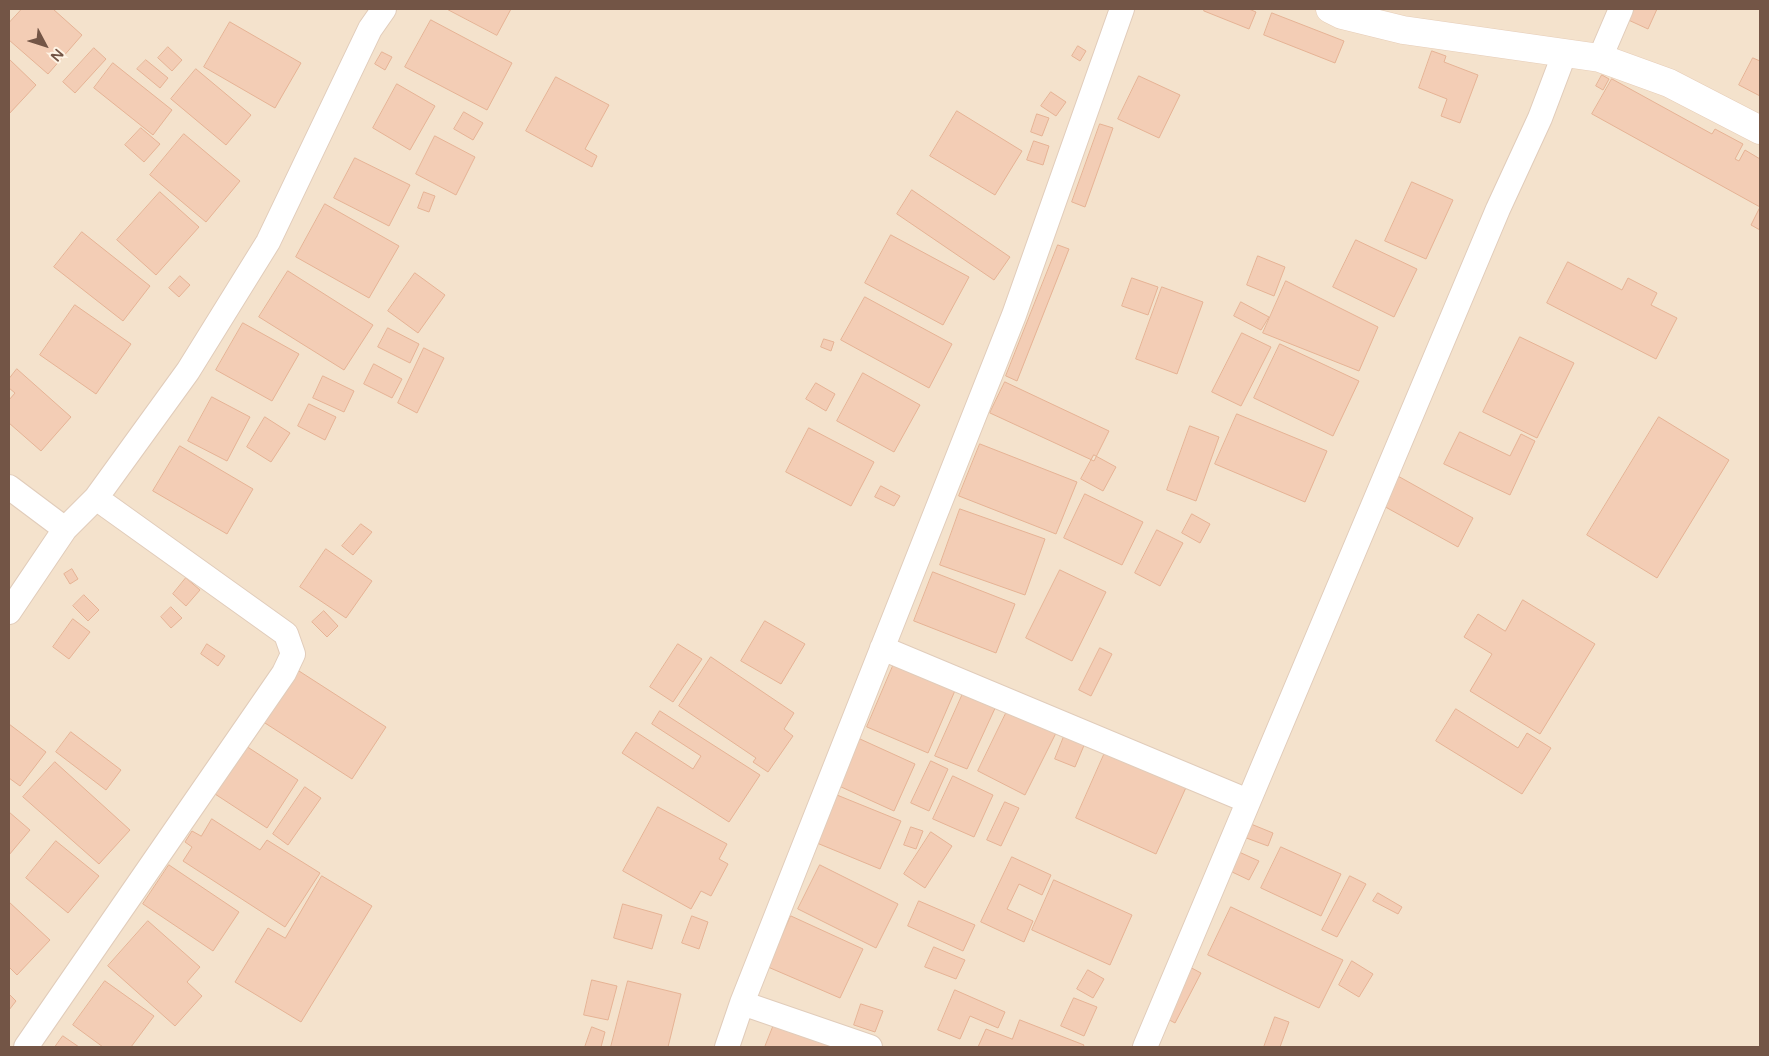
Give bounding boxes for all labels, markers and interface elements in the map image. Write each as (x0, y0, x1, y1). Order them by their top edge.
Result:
north arrow (20, 20, 70, 70)
text: N (47, 45, 67, 65)

